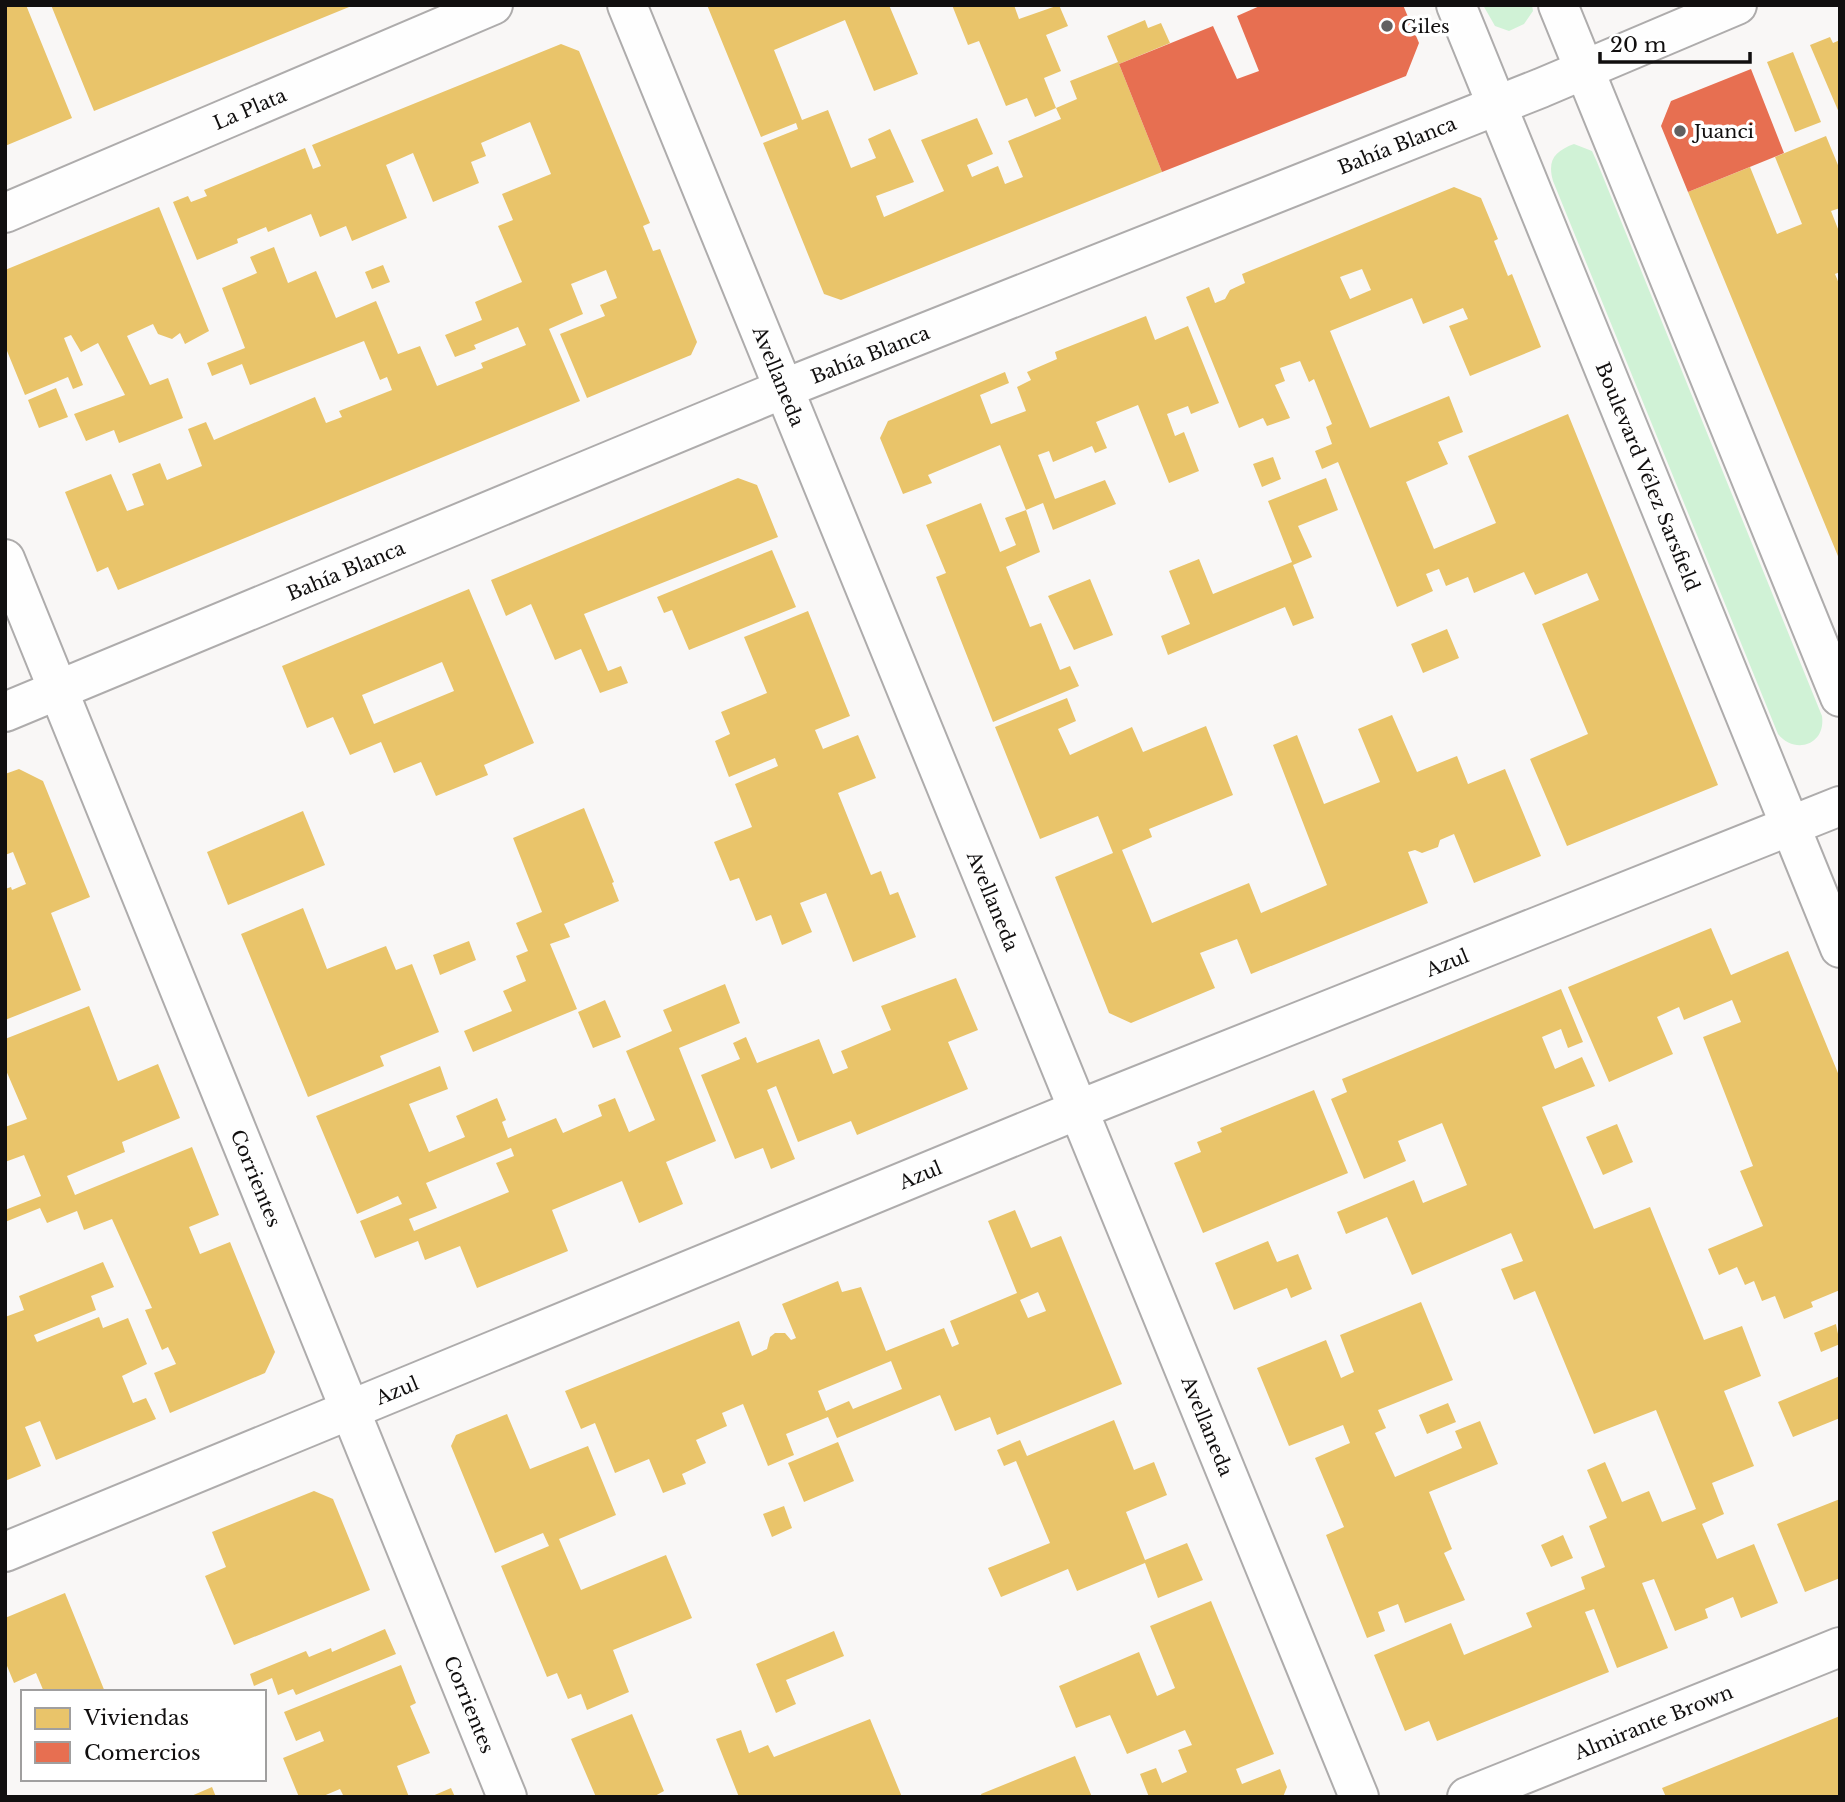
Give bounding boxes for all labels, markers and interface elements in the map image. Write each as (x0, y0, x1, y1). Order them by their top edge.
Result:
place label: Giles (1401, 15, 1450, 38)
marker: Giles (1379, 18, 1395, 34)
scale bar (1600, 21, 1750, 65)
text: 20 m (1610, 32, 1667, 58)
street label: La Plata (210, 83, 290, 135)
street label: Bahía Blanca (1335, 112, 1460, 180)
place label: Juanci (1691, 120, 1755, 143)
marker: Juanci (1672, 123, 1688, 139)
street label: Bahía Blanca (808, 321, 933, 389)
street label: Avellaneda (747, 322, 809, 430)
street label: Boulevard Vélez Sarsfield (1591, 359, 1704, 595)
street label: Bahía Blanca (284, 536, 409, 606)
street label: Avellaneda (962, 847, 1023, 955)
street label: Azul (1422, 944, 1472, 982)
street label: Corrientes (226, 1126, 286, 1230)
street label: Azul (895, 1156, 945, 1195)
street label: Azul (371, 1372, 422, 1410)
street label: Avellaneda (1176, 1372, 1238, 1480)
street label: Corrientes (439, 1653, 499, 1757)
street label: Almirante Brown (1570, 1680, 1736, 1765)
legend (21, 1690, 266, 1781)
text: Viviendas (83, 1705, 189, 1731)
text: Comercios (84, 1740, 201, 1766)

